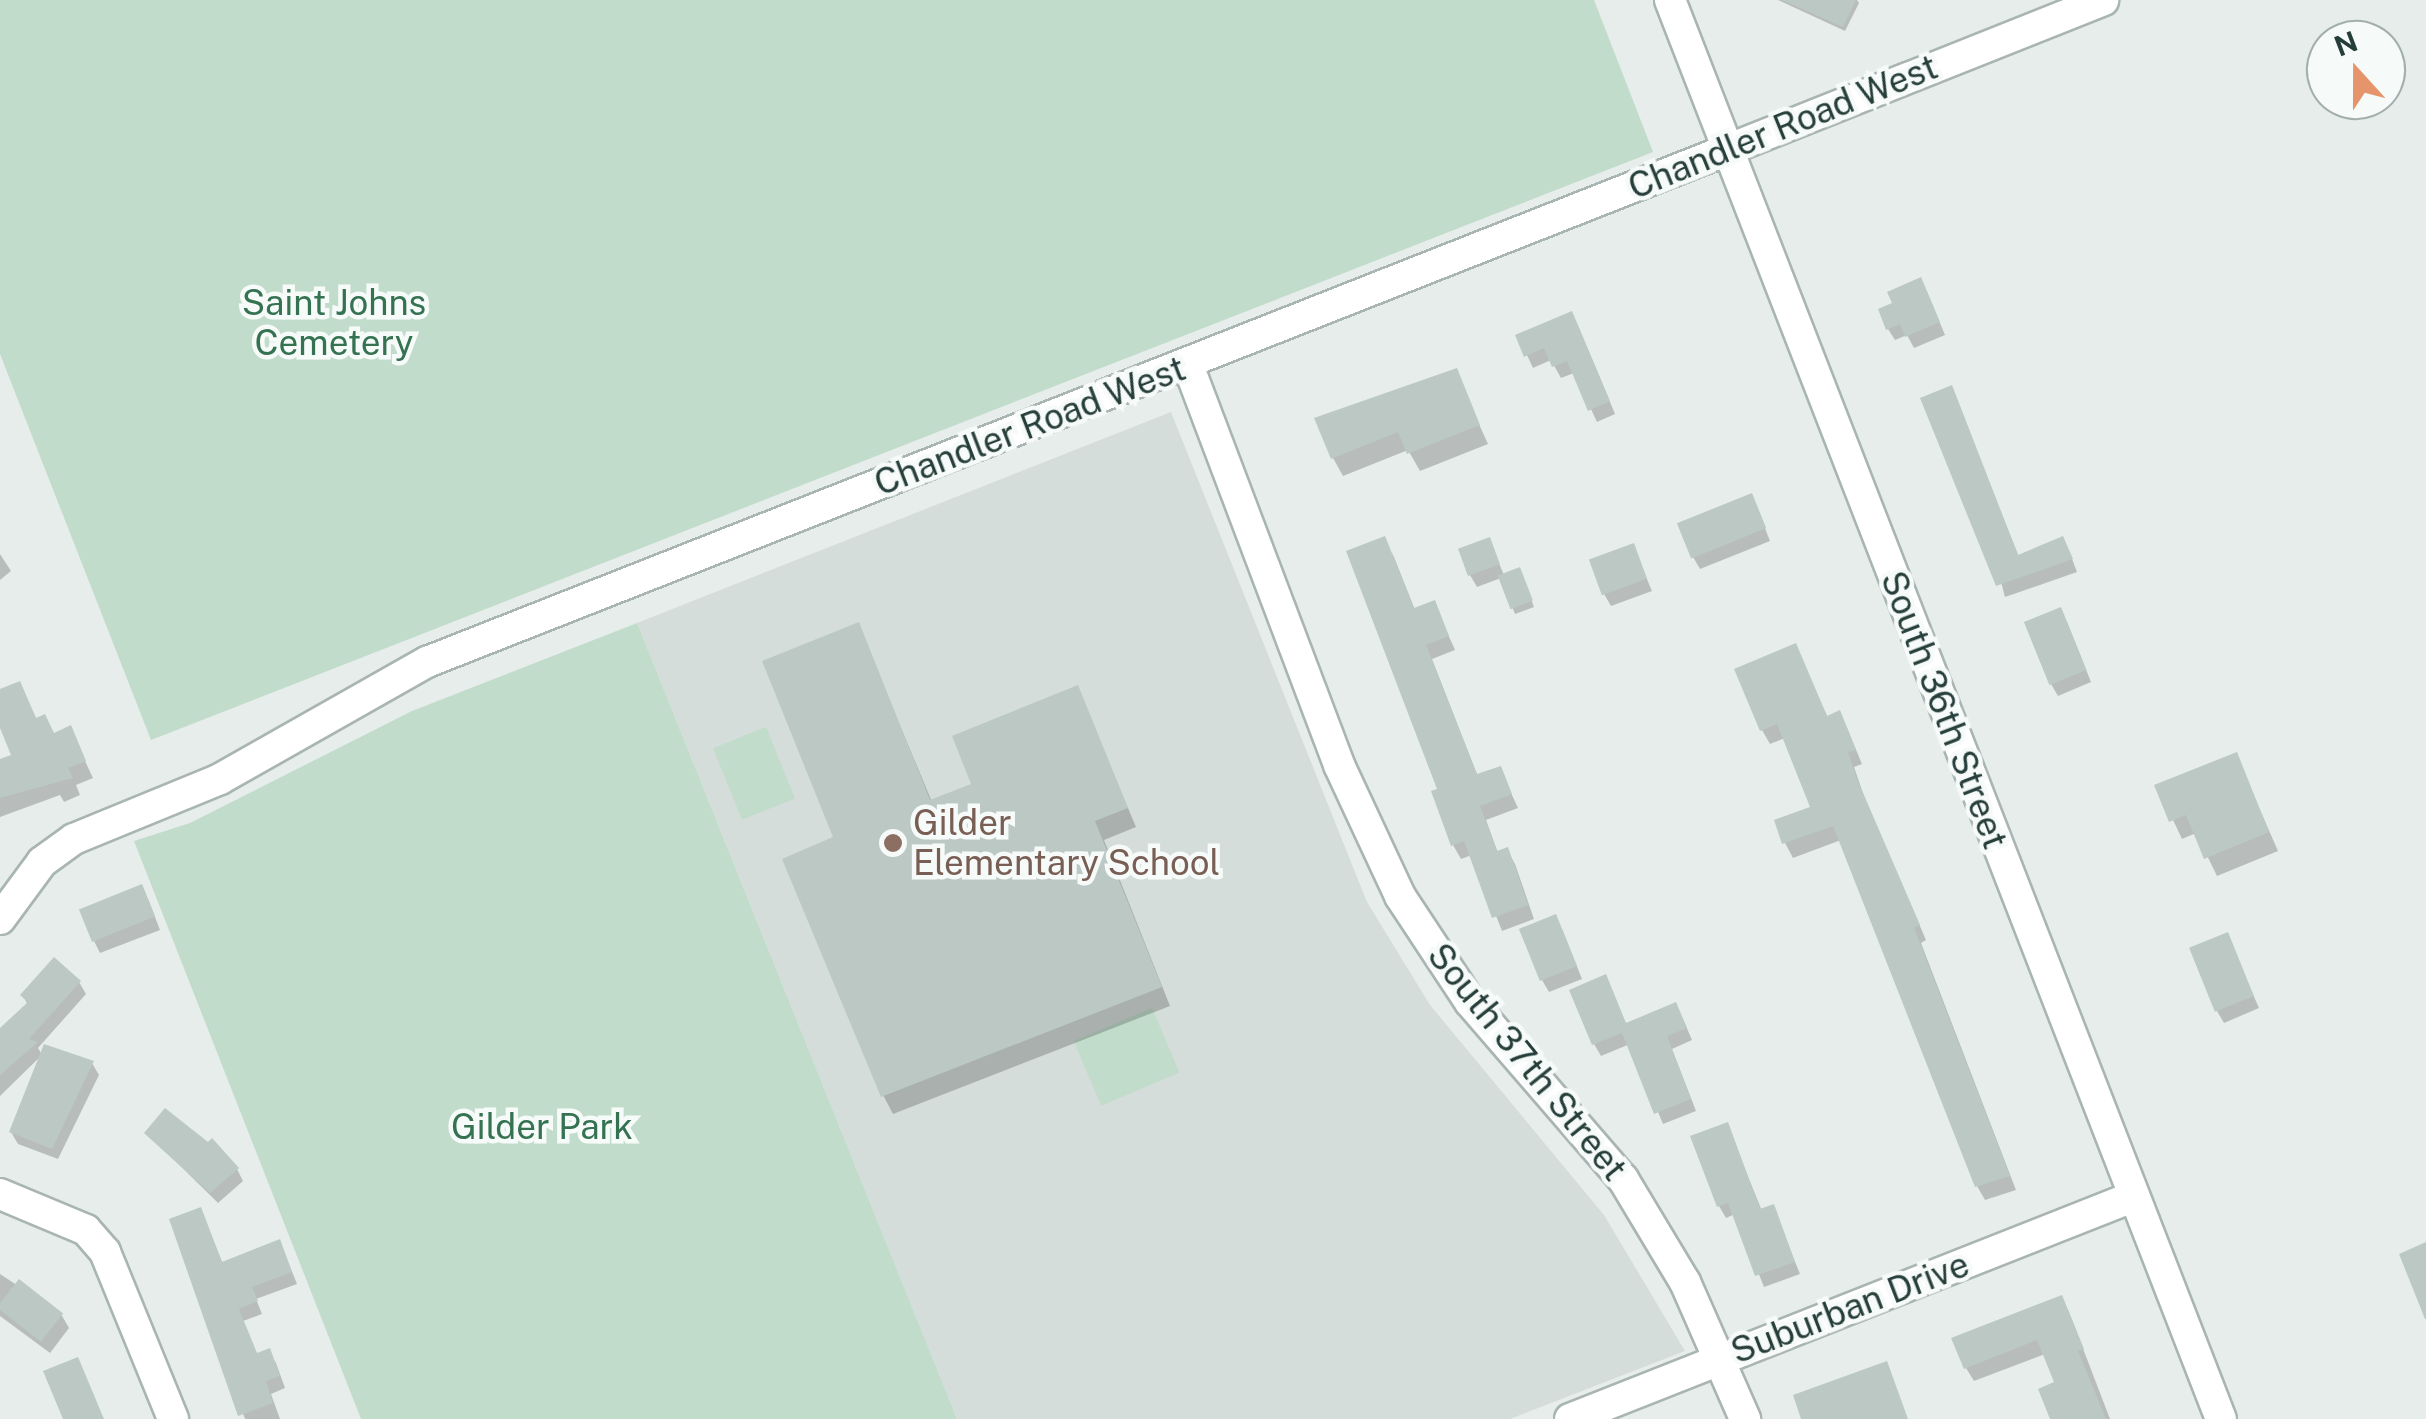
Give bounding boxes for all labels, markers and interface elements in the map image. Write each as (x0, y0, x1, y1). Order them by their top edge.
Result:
north arrow (2306, 20, 2406, 120)
text: N (2330, 24, 2362, 63)
street label: Chandler Road West (1622, 46, 1944, 208)
park label: Saint Johns Cemetery (242, 282, 426, 364)
street label: Chandler Road West (868, 347, 1192, 505)
street label: South 36th Street (1872, 565, 2016, 855)
place label: Gilder Elementary School (913, 802, 1220, 884)
marker: Gilder Elementary School (882, 832, 904, 854)
street label: South 37th Street (1419, 935, 1635, 1189)
park label: Gilder Park (451, 1106, 633, 1148)
street label: Suburban Drive (1725, 1243, 1975, 1373)

